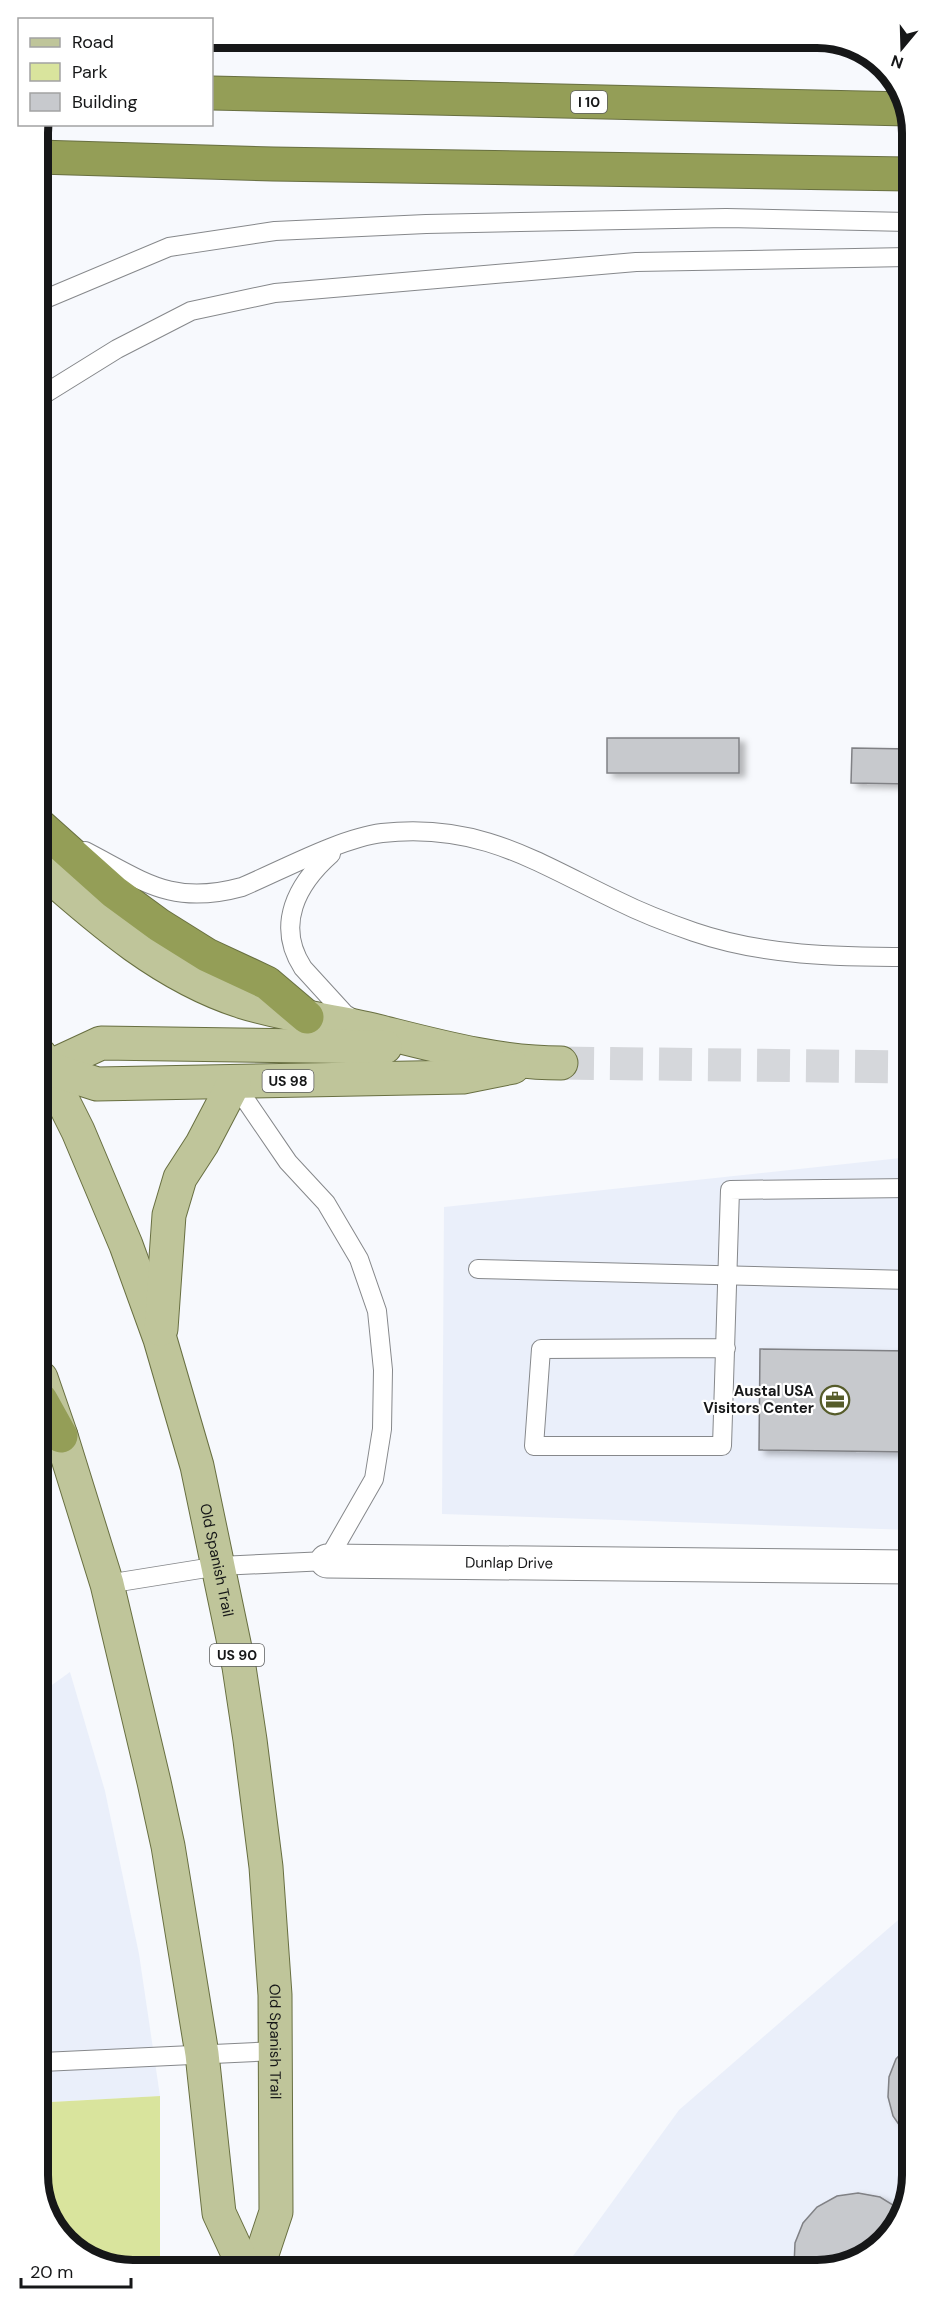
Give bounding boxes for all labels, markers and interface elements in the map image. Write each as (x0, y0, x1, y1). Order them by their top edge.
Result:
legend (18, 18, 213, 126)
north arrow (872, 18, 932, 78)
text: Road (72, 30, 114, 54)
text: N (888, 50, 906, 74)
text: Park (72, 60, 108, 84)
text: Building (72, 90, 137, 114)
road number: I 10 (571, 91, 607, 113)
road number: US 98 (262, 1070, 314, 1092)
place label: Austal USA Visitors Center (703, 1381, 814, 1418)
office icon: Austal USA Visitors Center (819, 1384, 851, 1416)
street label: Old Spanish Trail (195, 1502, 238, 1619)
street label: Dunlap Drive (465, 1552, 553, 1573)
road number: US 90 (210, 1644, 264, 1666)
street label: Old Spanish Trail (264, 1983, 285, 2099)
scale bar (21, 2251, 130, 2289)
text: 20 m (30, 2260, 73, 2284)

